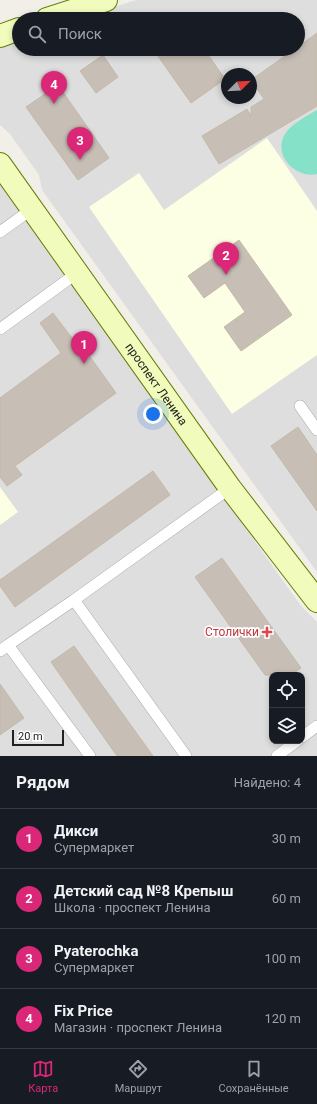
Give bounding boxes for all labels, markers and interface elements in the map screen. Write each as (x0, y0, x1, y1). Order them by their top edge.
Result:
search box (12, 12, 305, 56)
icon: search (26, 23, 48, 45)
text: Поиск (58, 25, 102, 43)
north arrow (221, 68, 257, 104)
pin: 4 (41, 71, 67, 104)
pin: 3 (67, 127, 93, 160)
pin: 2 (213, 242, 239, 275)
pin: 1 (71, 331, 97, 364)
street label: проспект Ленина (122, 340, 190, 428)
your location (143, 404, 163, 424)
place label: Столички (205, 625, 259, 639)
marker: Столички (262, 627, 272, 637)
map controls (269, 672, 305, 744)
button: locate (269, 672, 305, 708)
button: layers (269, 708, 305, 744)
scale bar (12, 728, 64, 747)
text: 20 m (18, 730, 43, 743)
text: Рядом (16, 772, 70, 792)
text: Найдено: 4 (234, 775, 301, 790)
text: Дикси (54, 822, 98, 840)
text: 1 (25, 831, 33, 846)
text: 30 m (272, 831, 301, 846)
text: Супермаркет (54, 840, 134, 855)
text: Детский сад №8 Крепыш (54, 882, 233, 900)
text: 2 (25, 891, 33, 906)
text: 60 m (272, 891, 301, 906)
text: Школа · проспект Ленина (54, 900, 210, 915)
text: Pyaterochka (54, 942, 138, 960)
text: 3 (25, 951, 33, 966)
text: 100 m (264, 951, 301, 966)
text: Супермаркет (54, 960, 134, 975)
text: Fix Price (54, 1002, 113, 1020)
text: 4 (25, 1011, 33, 1026)
text: 120 m (264, 1011, 301, 1026)
text: Магазин · проспект Ленина (54, 1020, 222, 1035)
tab: Карта (28, 1058, 58, 1095)
tab: Маршрут (115, 1058, 162, 1095)
tab: Сохранённые (219, 1058, 289, 1095)

